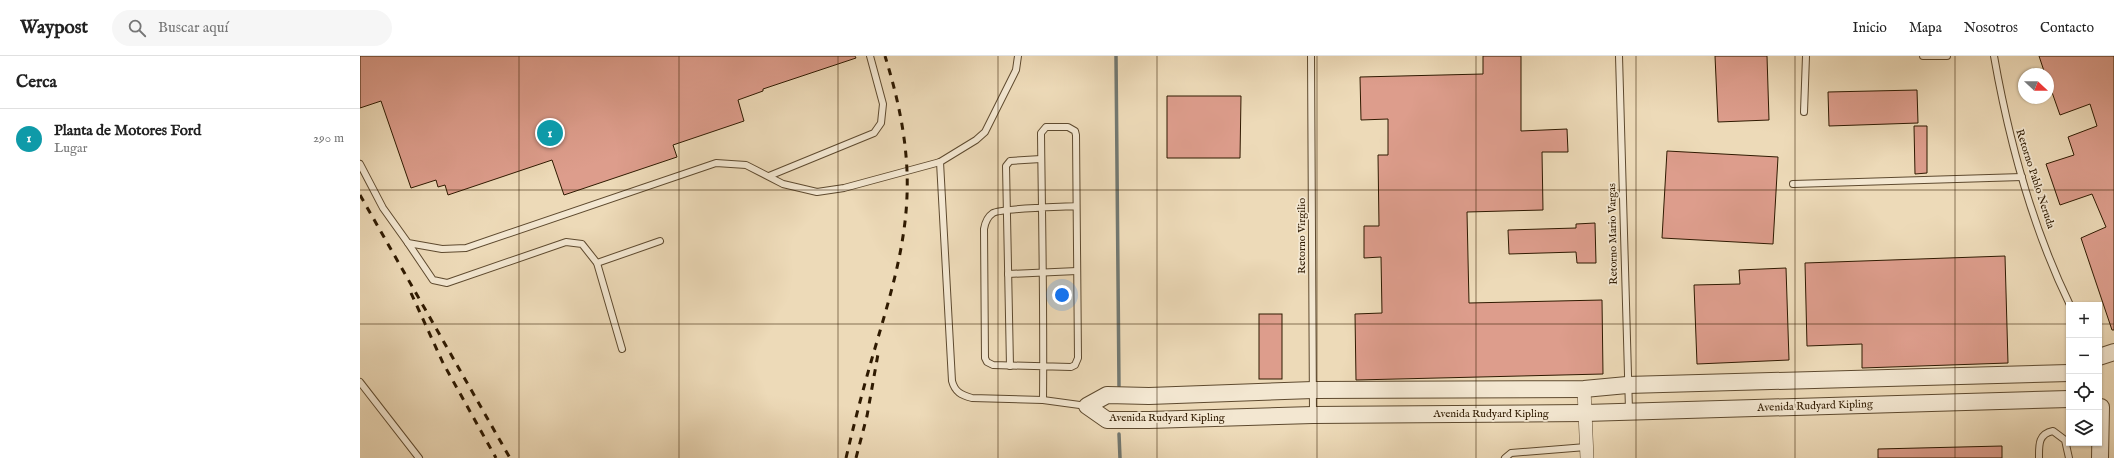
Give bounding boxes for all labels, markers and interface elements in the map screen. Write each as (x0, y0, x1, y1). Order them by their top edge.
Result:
search box (112, 10, 392, 46)
text: Waypost (20, 16, 88, 40)
icon: search (126, 17, 148, 39)
text: Buscar aquí (158, 18, 228, 37)
text: Inicio (1852, 19, 1887, 37)
text: Mapa (1909, 19, 1942, 37)
text: Nosotros (1964, 19, 2018, 37)
text: Contacto (2040, 19, 2094, 37)
north arrow (2018, 68, 2054, 104)
text: Cerca (16, 72, 57, 93)
pin: 1 (537, 118, 563, 148)
text: Planta de Motores Ford (54, 121, 201, 140)
street label: Retorno Pablo Neruda (2012, 127, 2058, 231)
text: 1 (27, 130, 31, 147)
text: 290 m (313, 130, 344, 147)
text: Lugar (54, 140, 87, 157)
street label: Retorno Mario Vargas (1605, 183, 1621, 285)
street label: Retorno Virgilio (1295, 198, 1309, 274)
your location (1052, 285, 1072, 305)
map controls (2066, 302, 2102, 446)
button: + (2066, 302, 2102, 338)
button: − (2066, 338, 2102, 374)
button: locate (2066, 374, 2102, 410)
street label: Avenida Rudyard Kipling (1756, 397, 1874, 415)
street label: Avenida Rudyard Kipling (1432, 407, 1550, 421)
button: layers (2066, 410, 2102, 446)
street label: Avenida Rudyard Kipling (1108, 411, 1226, 425)

